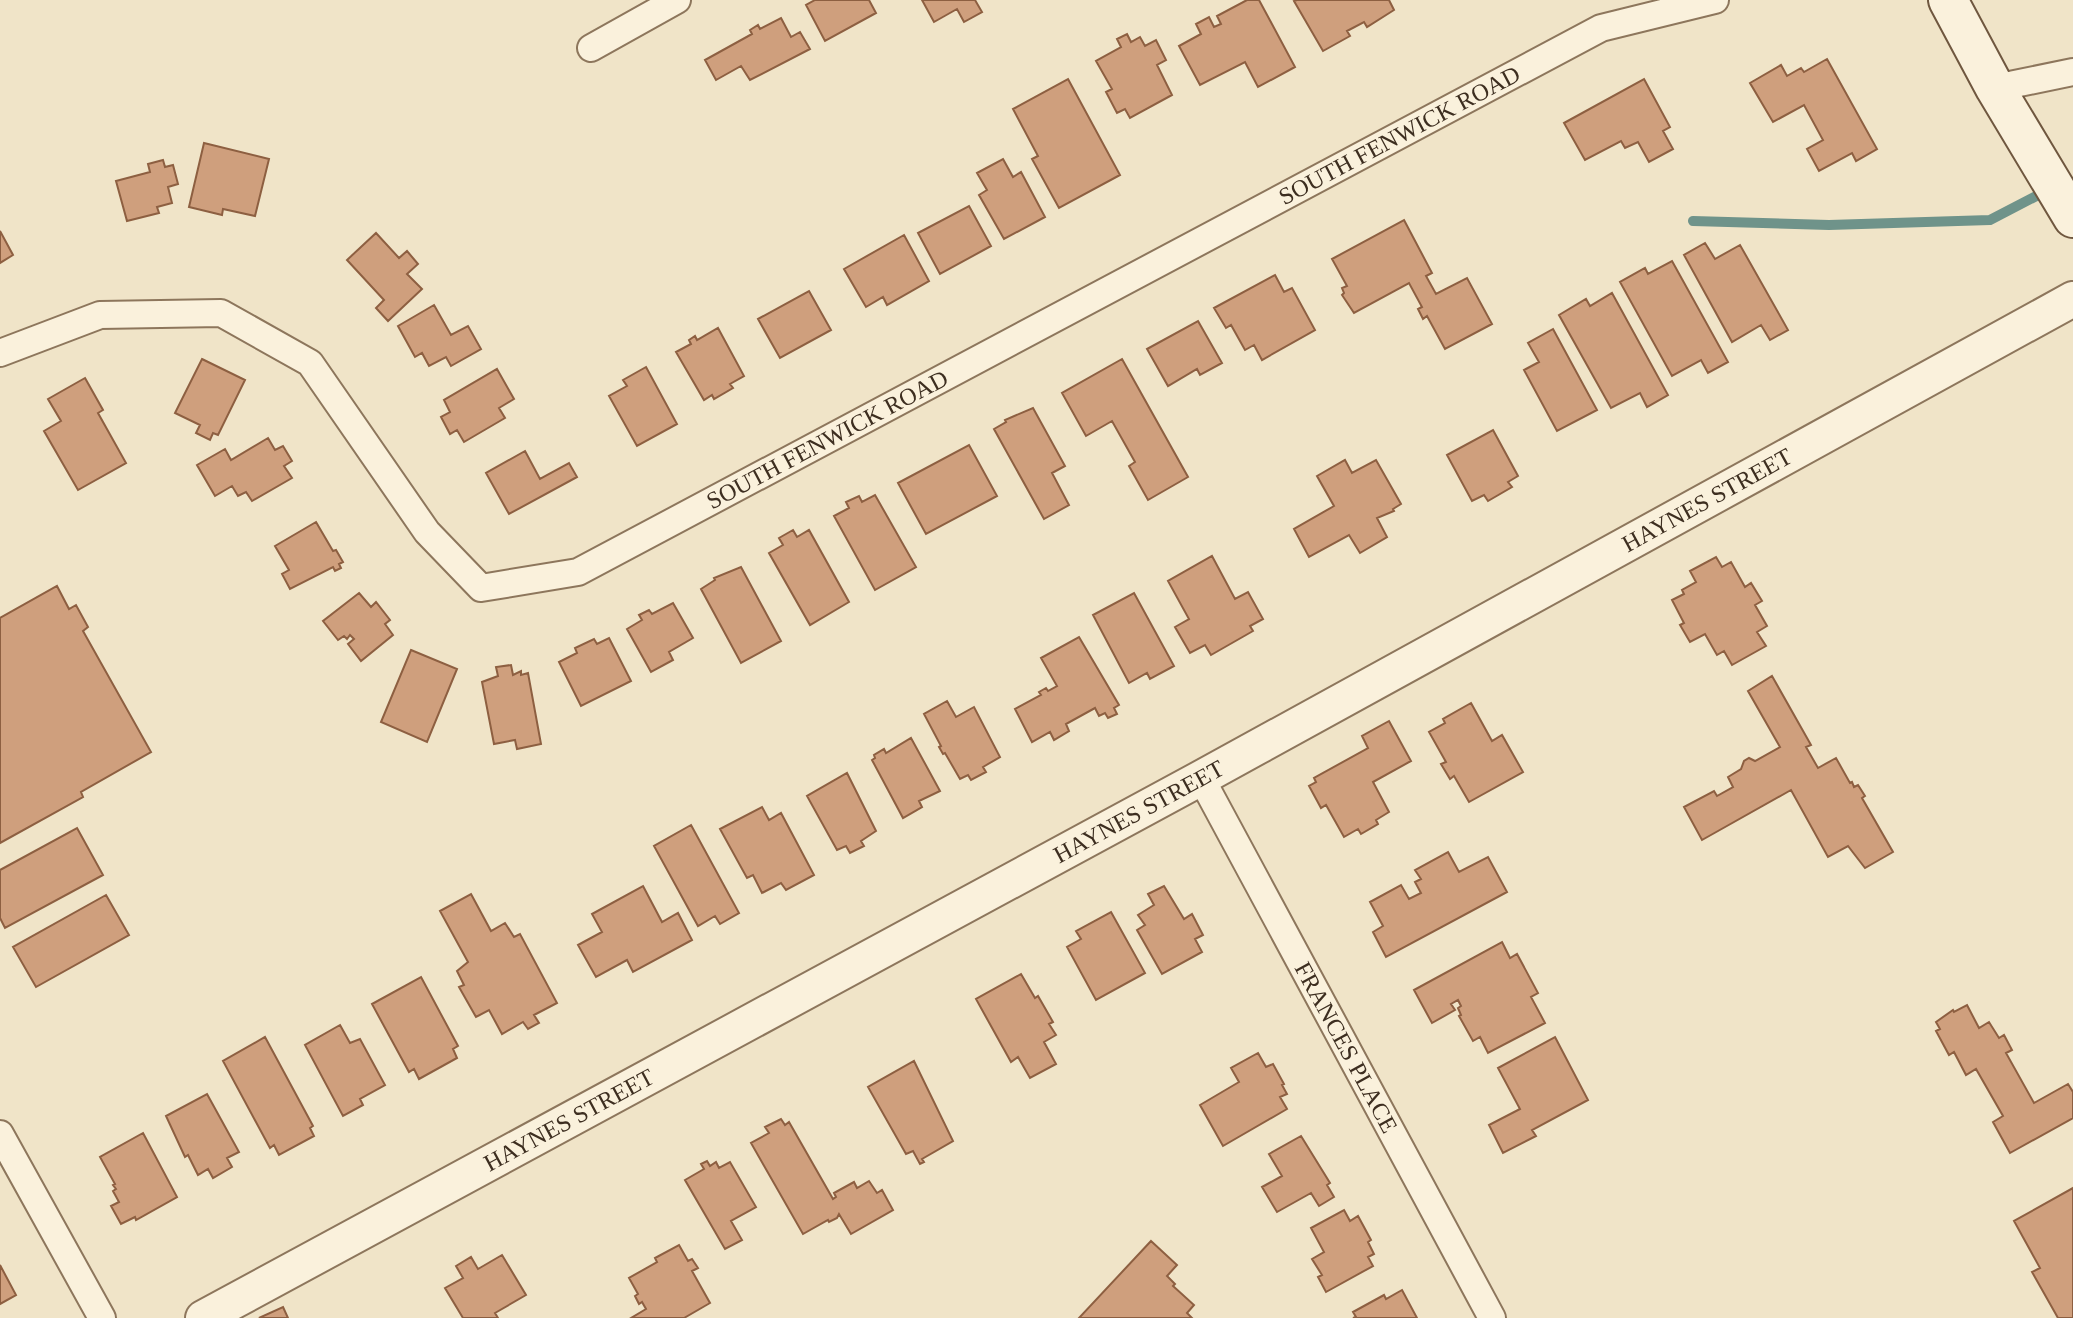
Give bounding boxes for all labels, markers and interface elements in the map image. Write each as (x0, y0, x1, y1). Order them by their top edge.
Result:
street label: SOUTH FENWICK ROAD (1274, 60, 1524, 210)
street label: SOUTH FENWICK ROAD (702, 365, 952, 514)
street label: HAYNES STREET (1618, 443, 1796, 557)
street label: HAYNES STREET (1049, 755, 1228, 868)
street label: FRANCES PLACE (1290, 958, 1403, 1137)
street label: HAYNES STREET (479, 1063, 659, 1176)

